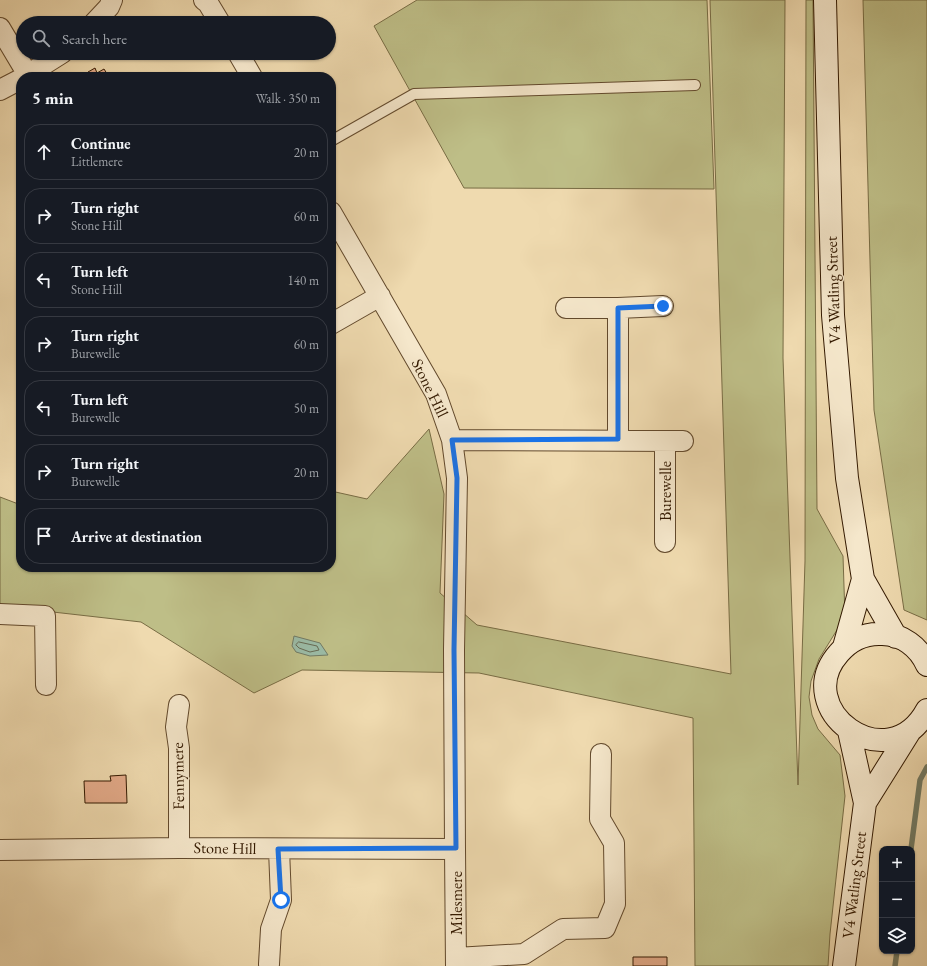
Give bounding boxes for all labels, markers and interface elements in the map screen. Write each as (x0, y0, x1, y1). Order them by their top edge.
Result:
search box (16, 16, 336, 60)
icon: search (30, 27, 52, 49)
text: Search here (62, 29, 127, 48)
text: 5 min (32, 87, 73, 109)
text: Walk · 350 m (256, 90, 320, 107)
text: Continue (71, 134, 131, 153)
icon: ahead (33, 141, 55, 163)
text: 20 m (294, 144, 319, 161)
text: Littlemere (71, 153, 123, 170)
text: Turn right (71, 198, 139, 217)
icon: right (33, 205, 55, 227)
text: 60 m (294, 208, 319, 225)
text: Stone Hill (71, 217, 122, 234)
street label: V4 Watling Street (821, 236, 845, 344)
text: Turn left (71, 262, 128, 281)
icon: left (33, 269, 55, 291)
text: 140 m (288, 272, 319, 289)
text: Stone Hill (71, 281, 122, 298)
route end (654, 297, 672, 315)
text: Turn right (71, 326, 139, 345)
icon: right (33, 333, 55, 355)
text: 60 m (294, 336, 319, 353)
text: Burewelle (71, 345, 120, 362)
street label: Stone Hill (407, 355, 453, 421)
text: Turn left (71, 390, 128, 409)
icon: left (33, 397, 55, 419)
text: 50 m (294, 400, 319, 417)
text: Burewelle (71, 409, 120, 426)
text: Turn right (71, 454, 139, 473)
icon: right (33, 461, 55, 483)
street label: Burewelle (655, 461, 676, 521)
text: 20 m (294, 464, 319, 481)
text: Burewelle (71, 473, 120, 490)
icon: arrive (33, 525, 55, 547)
text: Arrive at destination (71, 527, 202, 546)
street label: Fennymere (167, 742, 189, 810)
street label: V4 Watling Street (837, 830, 871, 940)
street label: Stone Hill (193, 837, 257, 859)
map controls (879, 846, 915, 954)
button: + (879, 846, 915, 882)
street label: Milesmere (446, 871, 467, 935)
button: − (879, 882, 915, 918)
route start (272, 891, 290, 909)
button: layers (879, 918, 915, 954)

